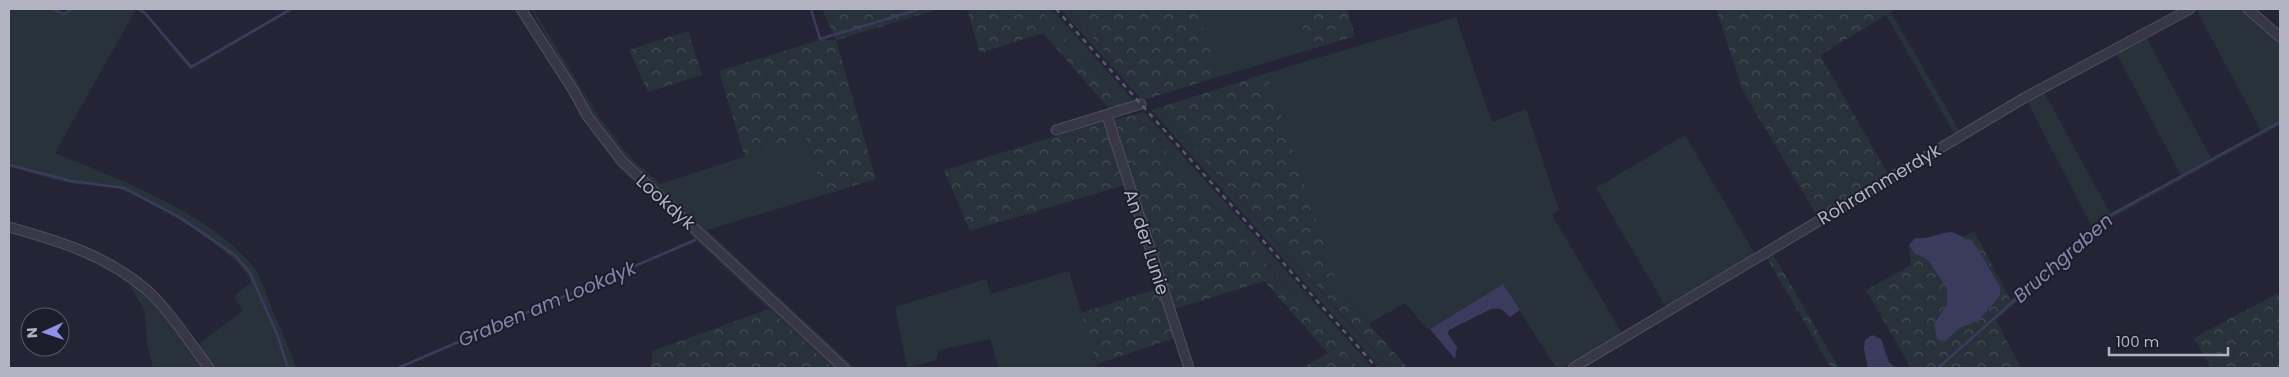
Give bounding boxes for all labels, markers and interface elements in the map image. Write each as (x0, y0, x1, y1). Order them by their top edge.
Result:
street label: Rohrammerdyk (1813, 137, 1946, 231)
street label: Lookdyk (631, 169, 702, 236)
street label: An der Lunie (1118, 186, 1176, 298)
water label: Bruchgraben (2007, 207, 2119, 309)
water label: Graben am Lookdyk (454, 254, 641, 354)
north arrow (20, 307, 70, 357)
scale bar (2109, 324, 2228, 356)
text: N (22, 327, 42, 338)
text: 100 m (2116, 331, 2159, 352)

